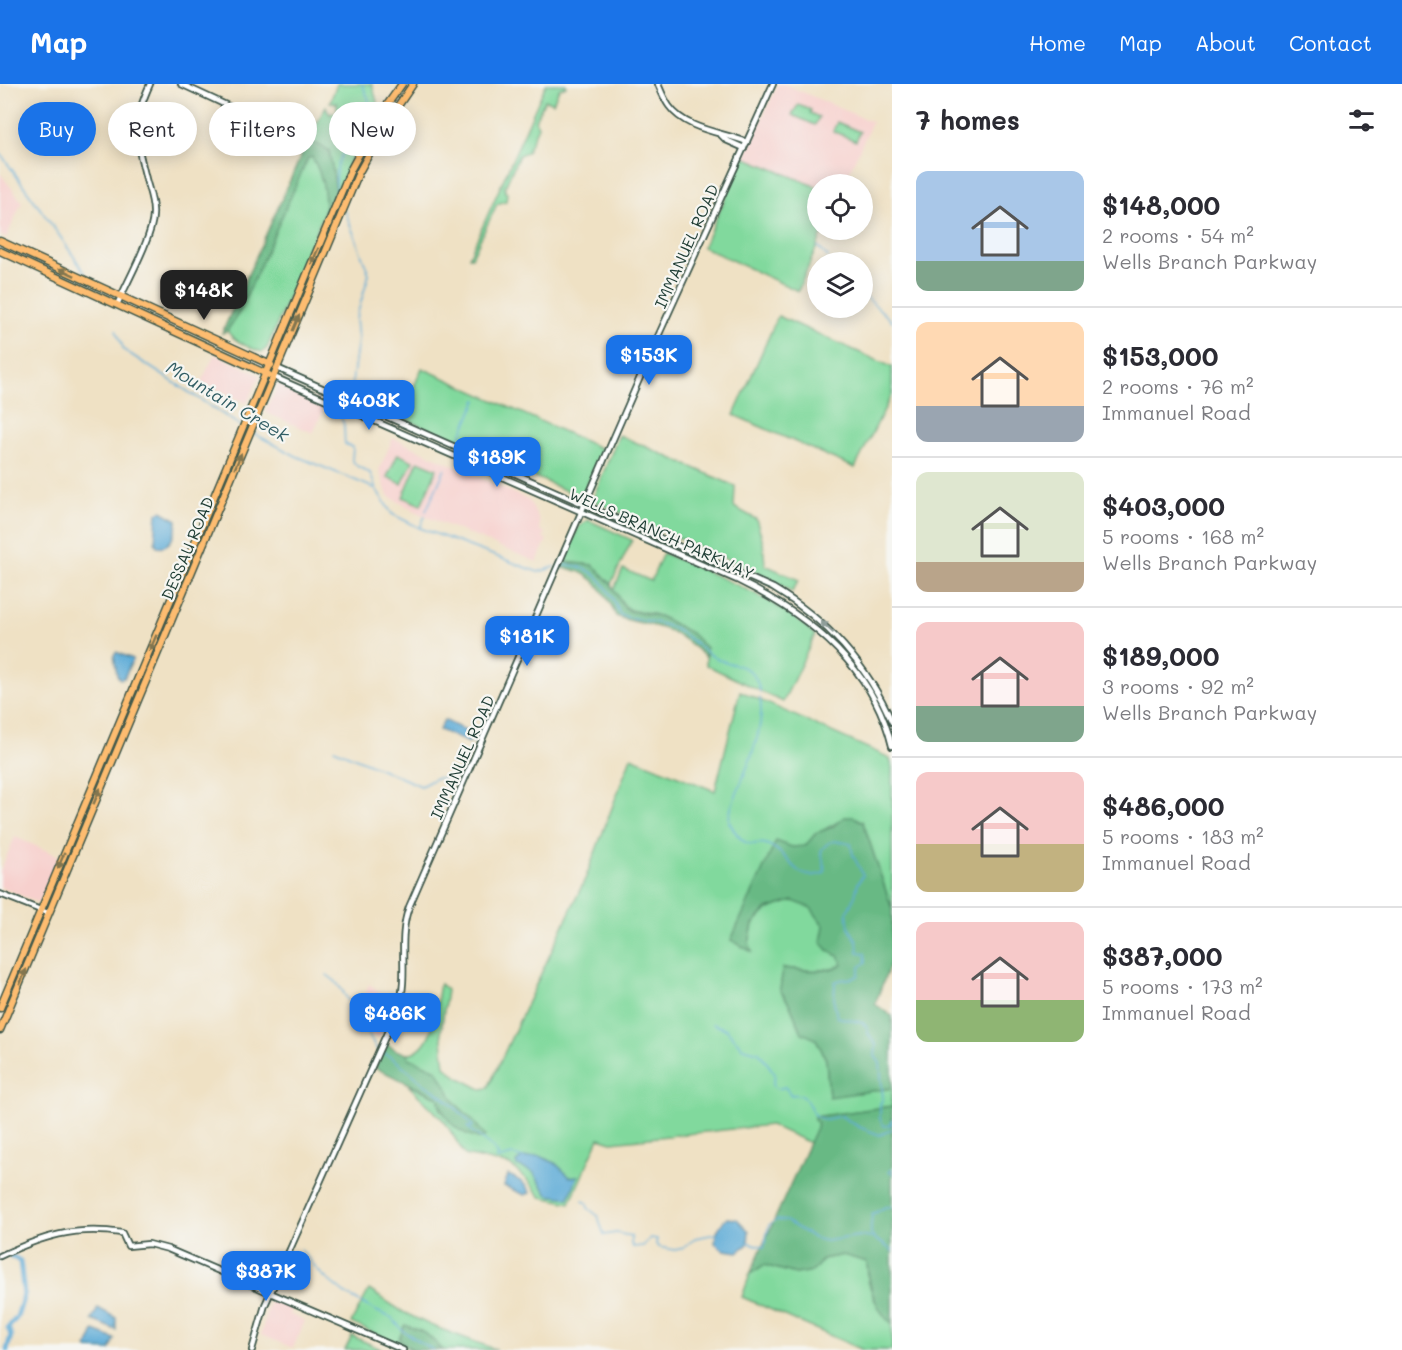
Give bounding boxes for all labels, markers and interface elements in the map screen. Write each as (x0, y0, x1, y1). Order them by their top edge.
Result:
text: Map (30, 24, 87, 60)
text: Home (1029, 29, 1086, 56)
text: Map (1119, 29, 1162, 56)
text: About (1195, 29, 1256, 56)
text: Contact (1289, 29, 1372, 56)
chip: Buy (18, 102, 96, 156)
chip: Rent (108, 102, 197, 156)
chip: Filters (209, 102, 317, 156)
chip: New (329, 102, 416, 156)
text: 7 homes (916, 103, 1020, 137)
icon: filters (1345, 104, 1378, 137)
map controls (807, 174, 873, 318)
button: locate (807, 174, 873, 240)
street label: IMMANUEL ROAD (649, 181, 723, 311)
text: $148,000 (1102, 188, 1220, 222)
icon: home (964, 195, 1036, 267)
text: 2 rooms · 54 m² (1102, 222, 1254, 248)
one-way arrow (310, 247, 320, 265)
text: Wells Branch Parkway (1102, 248, 1317, 274)
button: layers (807, 252, 873, 318)
one-way arrow (58, 267, 76, 277)
pin: $148K (162, 270, 246, 321)
text: $148K (174, 276, 234, 302)
one-way arrow (292, 314, 301, 332)
pin: $153K (607, 335, 691, 386)
text: $153,000 (1102, 339, 1219, 373)
text: $153K (620, 341, 678, 367)
icon: home (964, 346, 1036, 418)
water label: Mountain Creek (162, 355, 294, 447)
text: 2 rooms · 76 m² (1102, 373, 1254, 399)
pin: $403K (327, 380, 411, 431)
text: $403K (337, 386, 401, 412)
text: Immanuel Road (1102, 399, 1251, 425)
pin: $189K (455, 437, 539, 488)
text: $189K (468, 443, 526, 469)
one-way arrow (234, 452, 243, 470)
street label: WELLS BRANCH PARKWAY (566, 483, 758, 583)
text: $403,000 (1102, 489, 1225, 523)
street label: DESSAU ROAD (156, 493, 218, 603)
icon: home (964, 496, 1036, 568)
text: 5 rooms · 168 m² (1102, 523, 1264, 549)
text: Wells Branch Parkway (1102, 549, 1317, 575)
pin: $181K (485, 616, 569, 667)
one-way arrow (819, 620, 834, 634)
text: $181K (499, 622, 555, 648)
one-way arrow (148, 634, 158, 652)
text: $189,000 (1102, 639, 1219, 673)
icon: home (964, 646, 1036, 718)
text: 3 rooms · 92 m² (1102, 673, 1254, 699)
street label: IMMANUEL ROAD (425, 692, 499, 822)
text: Wells Branch Parkway (1102, 699, 1317, 725)
one-way arrow (92, 787, 102, 805)
text: $486,000 (1102, 789, 1225, 823)
icon: home (964, 796, 1036, 868)
text: 5 rooms · 183 m² (1102, 823, 1264, 849)
text: Immanuel Road (1102, 849, 1251, 875)
one-way arrow (56, 852, 65, 870)
text: $387,000 (1102, 939, 1222, 973)
icon: home (964, 946, 1036, 1018)
one-way arrow (18, 967, 28, 985)
text: 5 rooms · 173 m² (1102, 973, 1263, 999)
pin: $486K (353, 993, 437, 1044)
text: $486K (364, 999, 426, 1025)
text: Immanuel Road (1102, 999, 1251, 1025)
pin: $387K (224, 1251, 308, 1302)
text: $387K (235, 1257, 297, 1283)

